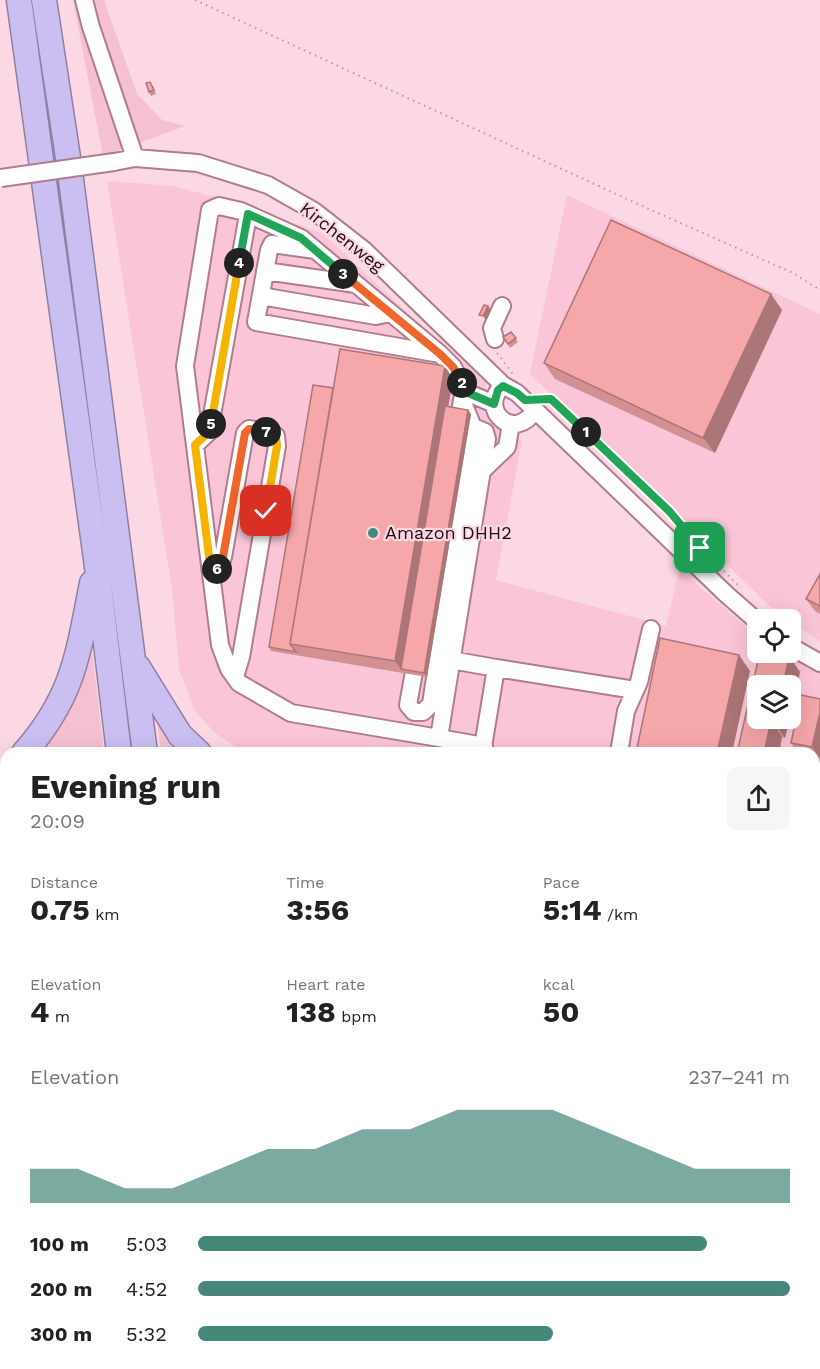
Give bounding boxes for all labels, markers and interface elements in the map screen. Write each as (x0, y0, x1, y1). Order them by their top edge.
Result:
street label: Kirchenweg (296, 197, 389, 276)
pin: 4 (224, 248, 254, 278)
text: 4 (234, 253, 244, 272)
pin: 3 (328, 259, 358, 289)
text: 3 (338, 264, 348, 283)
pin: 2 (447, 368, 477, 398)
text: 2 (457, 373, 467, 392)
pin: 5 (196, 409, 226, 439)
text: 5 (206, 414, 216, 433)
pin: 7 (251, 417, 281, 447)
pin: 1 (571, 417, 601, 447)
text: 7 (261, 422, 271, 441)
text: 1 (583, 422, 589, 441)
pin (240, 485, 291, 536)
icon: check (249, 494, 282, 527)
place label: Amazon DHH2 (385, 522, 512, 543)
pin (674, 522, 725, 573)
marker: Amazon DHH2 (366, 526, 380, 540)
icon: arrive (683, 531, 716, 564)
pin: 6 (202, 554, 232, 584)
text: 6 (212, 559, 222, 578)
map controls (747, 609, 801, 729)
button: locate (747, 609, 801, 663)
button: layers (747, 675, 801, 729)
text: Evening run (30, 767, 221, 806)
button: share (727, 767, 790, 830)
text: 20:09 (30, 809, 85, 833)
text: Distance (30, 873, 98, 892)
text: Time (286, 873, 324, 892)
text: Pace (543, 873, 580, 892)
text: 0.75 (30, 892, 90, 927)
text: 3:56 (286, 892, 349, 927)
text: 5:14 (543, 892, 602, 927)
text: km (90, 905, 120, 924)
text: /km (602, 905, 638, 924)
text: Elevation (30, 975, 101, 994)
text: Heart rate (286, 975, 365, 994)
text: kcal (543, 975, 574, 994)
text: 4 (30, 994, 49, 1029)
text: 138 (286, 994, 336, 1029)
text: 50 (543, 994, 579, 1029)
text: m (49, 1007, 70, 1026)
text: bpm (336, 1007, 377, 1026)
text: Elevation (30, 1065, 119, 1089)
text: 237–241 m (688, 1065, 790, 1089)
text: 100 m (30, 1232, 89, 1256)
text: 5:03 (126, 1232, 167, 1256)
text: 200 m (30, 1277, 92, 1301)
text: 4:52 (126, 1277, 167, 1301)
text: 300 m (30, 1322, 92, 1346)
text: 5:32 (126, 1322, 167, 1346)

